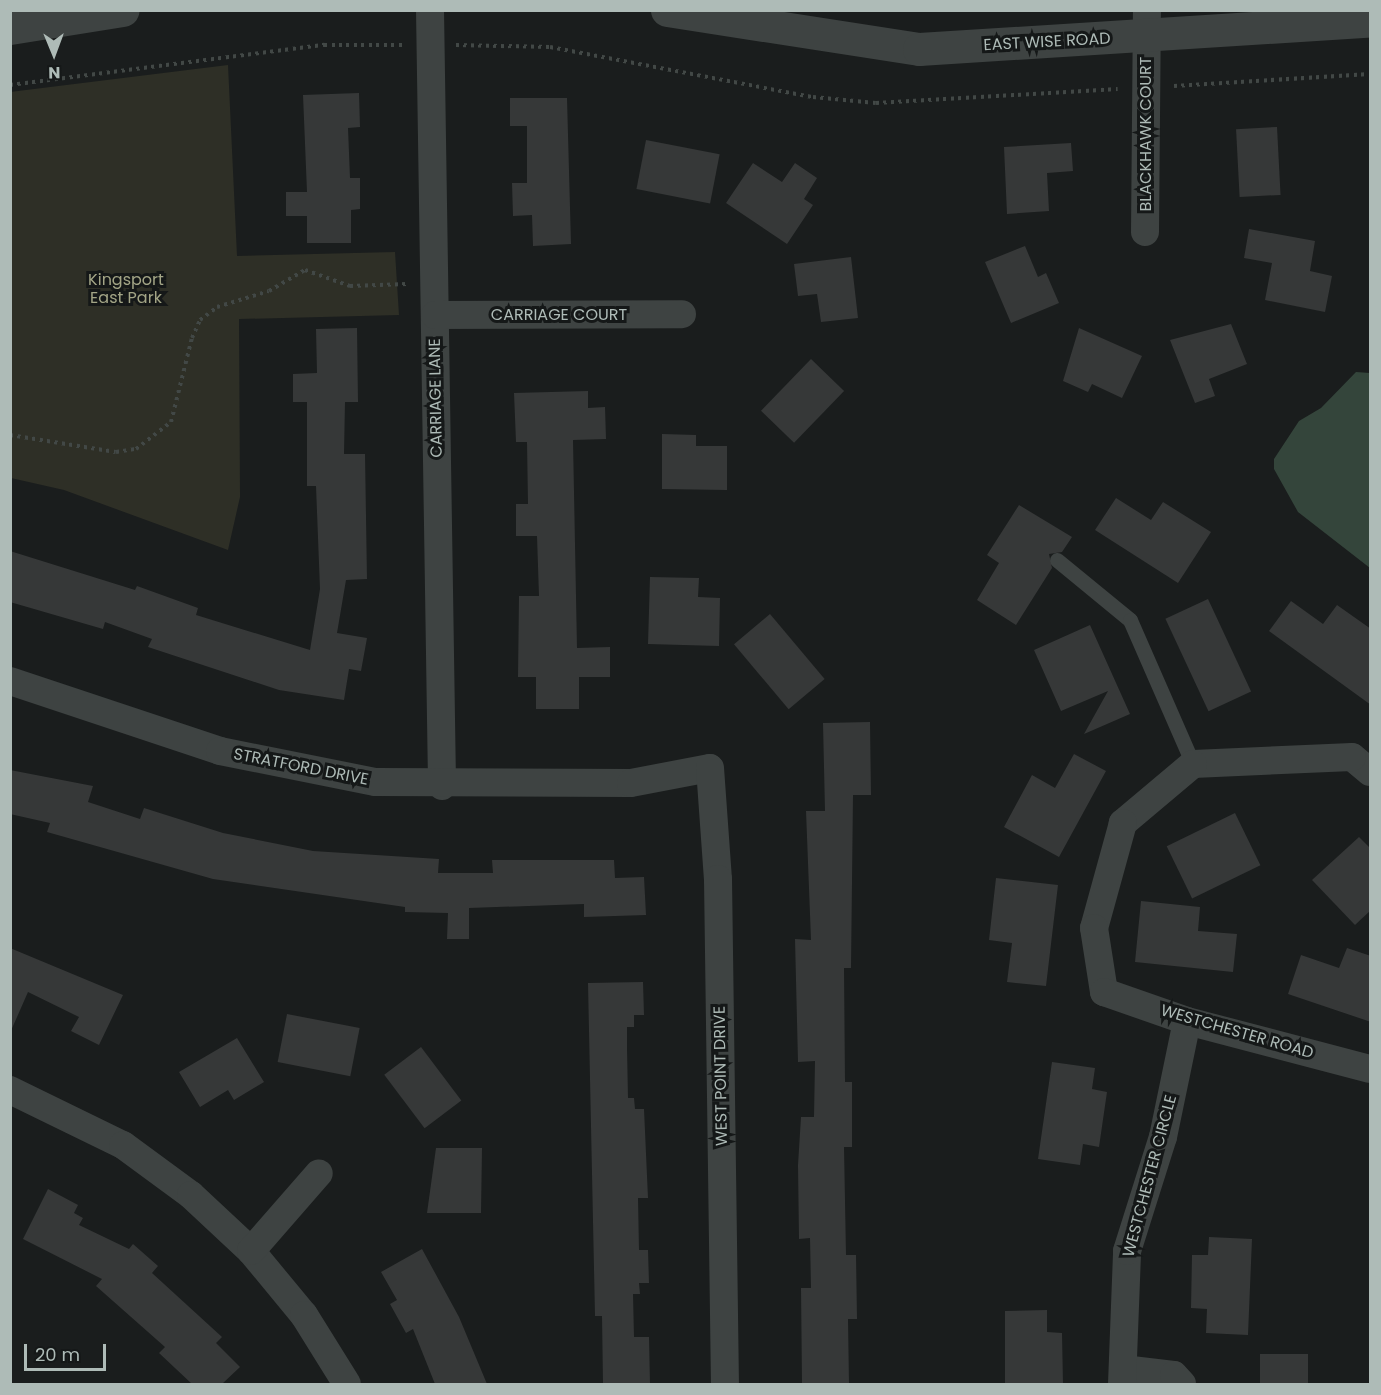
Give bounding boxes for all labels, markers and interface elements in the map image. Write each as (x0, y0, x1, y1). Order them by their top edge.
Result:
north arrow (24, 24, 84, 84)
street label: EAST WISE ROAD (983, 29, 1111, 55)
street label: BLACKHAWK COURT (1136, 57, 1156, 211)
text: N (48, 61, 61, 84)
park label: Kingsport East Park (88, 270, 164, 308)
street label: CARRIAGE COURT (491, 305, 627, 325)
street label: CARRIAGE LANE (425, 338, 447, 458)
street label: STRATFORD DRIVE (232, 744, 370, 790)
street label: WESTCHESTER ROAD (1158, 1001, 1316, 1063)
street label: WEST POINT DRIVE (710, 1006, 732, 1146)
street label: WESTCHESTER CIRCLE (1119, 1093, 1181, 1259)
scale bar (27, 1332, 110, 1370)
text: 20 m (35, 1342, 80, 1367)

